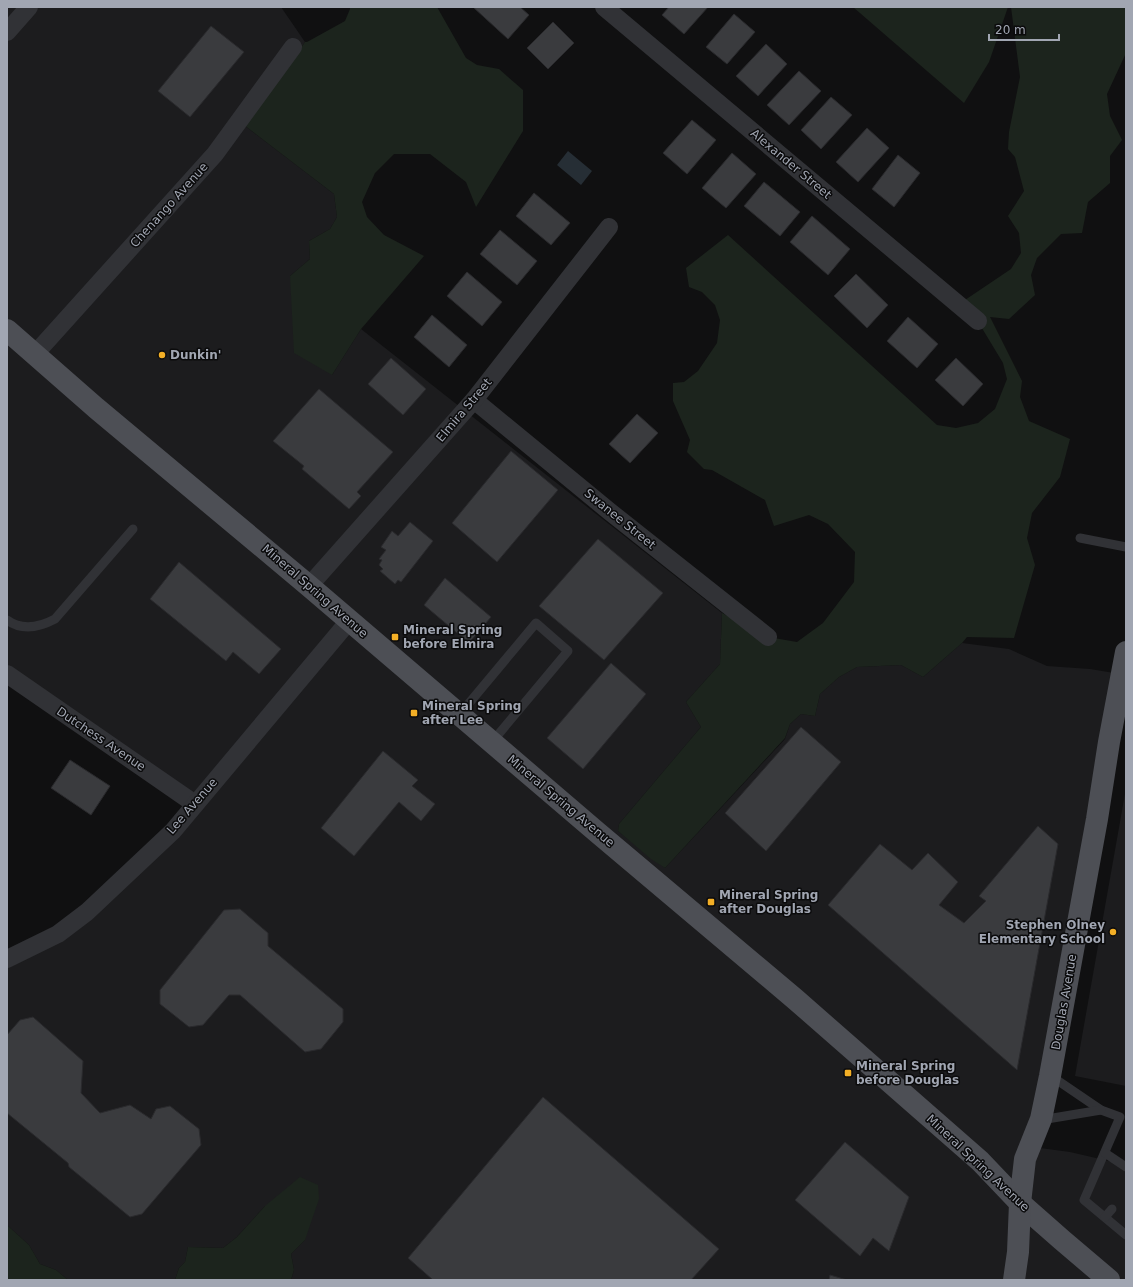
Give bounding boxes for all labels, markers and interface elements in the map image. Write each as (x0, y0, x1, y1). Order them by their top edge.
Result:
scale bar (989, 16, 1059, 42)
text: 20 m (995, 23, 1026, 37)
street label: Alexander Street (748, 126, 834, 202)
street label: Chenango Avenue (127, 160, 211, 250)
place label: Dunkin' (170, 348, 221, 362)
marker: Dunkin' (157, 350, 167, 360)
street label: Elmira Street (433, 375, 495, 445)
street label: Swanee Street (582, 486, 659, 552)
street label: Mineral Spring Avenue (259, 541, 371, 641)
place label: Mineral Spring before Elmira (403, 623, 502, 651)
marker: Mineral Spring before Elmira (390, 632, 400, 642)
place label: Mineral Spring after Lee (422, 699, 521, 727)
street label: Dutchess Avenue (54, 704, 148, 774)
marker: Mineral Spring after Lee (409, 708, 419, 718)
street label: Mineral Spring Avenue (505, 752, 617, 850)
street label: Lee Avenue (164, 775, 220, 837)
place label: Mineral Spring after Douglas (719, 888, 818, 916)
marker: Mineral Spring after Douglas (706, 897, 716, 907)
place label: Stephen Olney Elementary School (979, 918, 1105, 946)
marker: Stephen Olney Elementary School (1108, 927, 1118, 937)
street label: Douglas Avenue (1049, 953, 1079, 1051)
place label: Mineral Spring before Douglas (856, 1059, 959, 1087)
marker: Mineral Spring before Douglas (843, 1068, 853, 1078)
street label: Mineral Spring Avenue (924, 1112, 1032, 1214)

